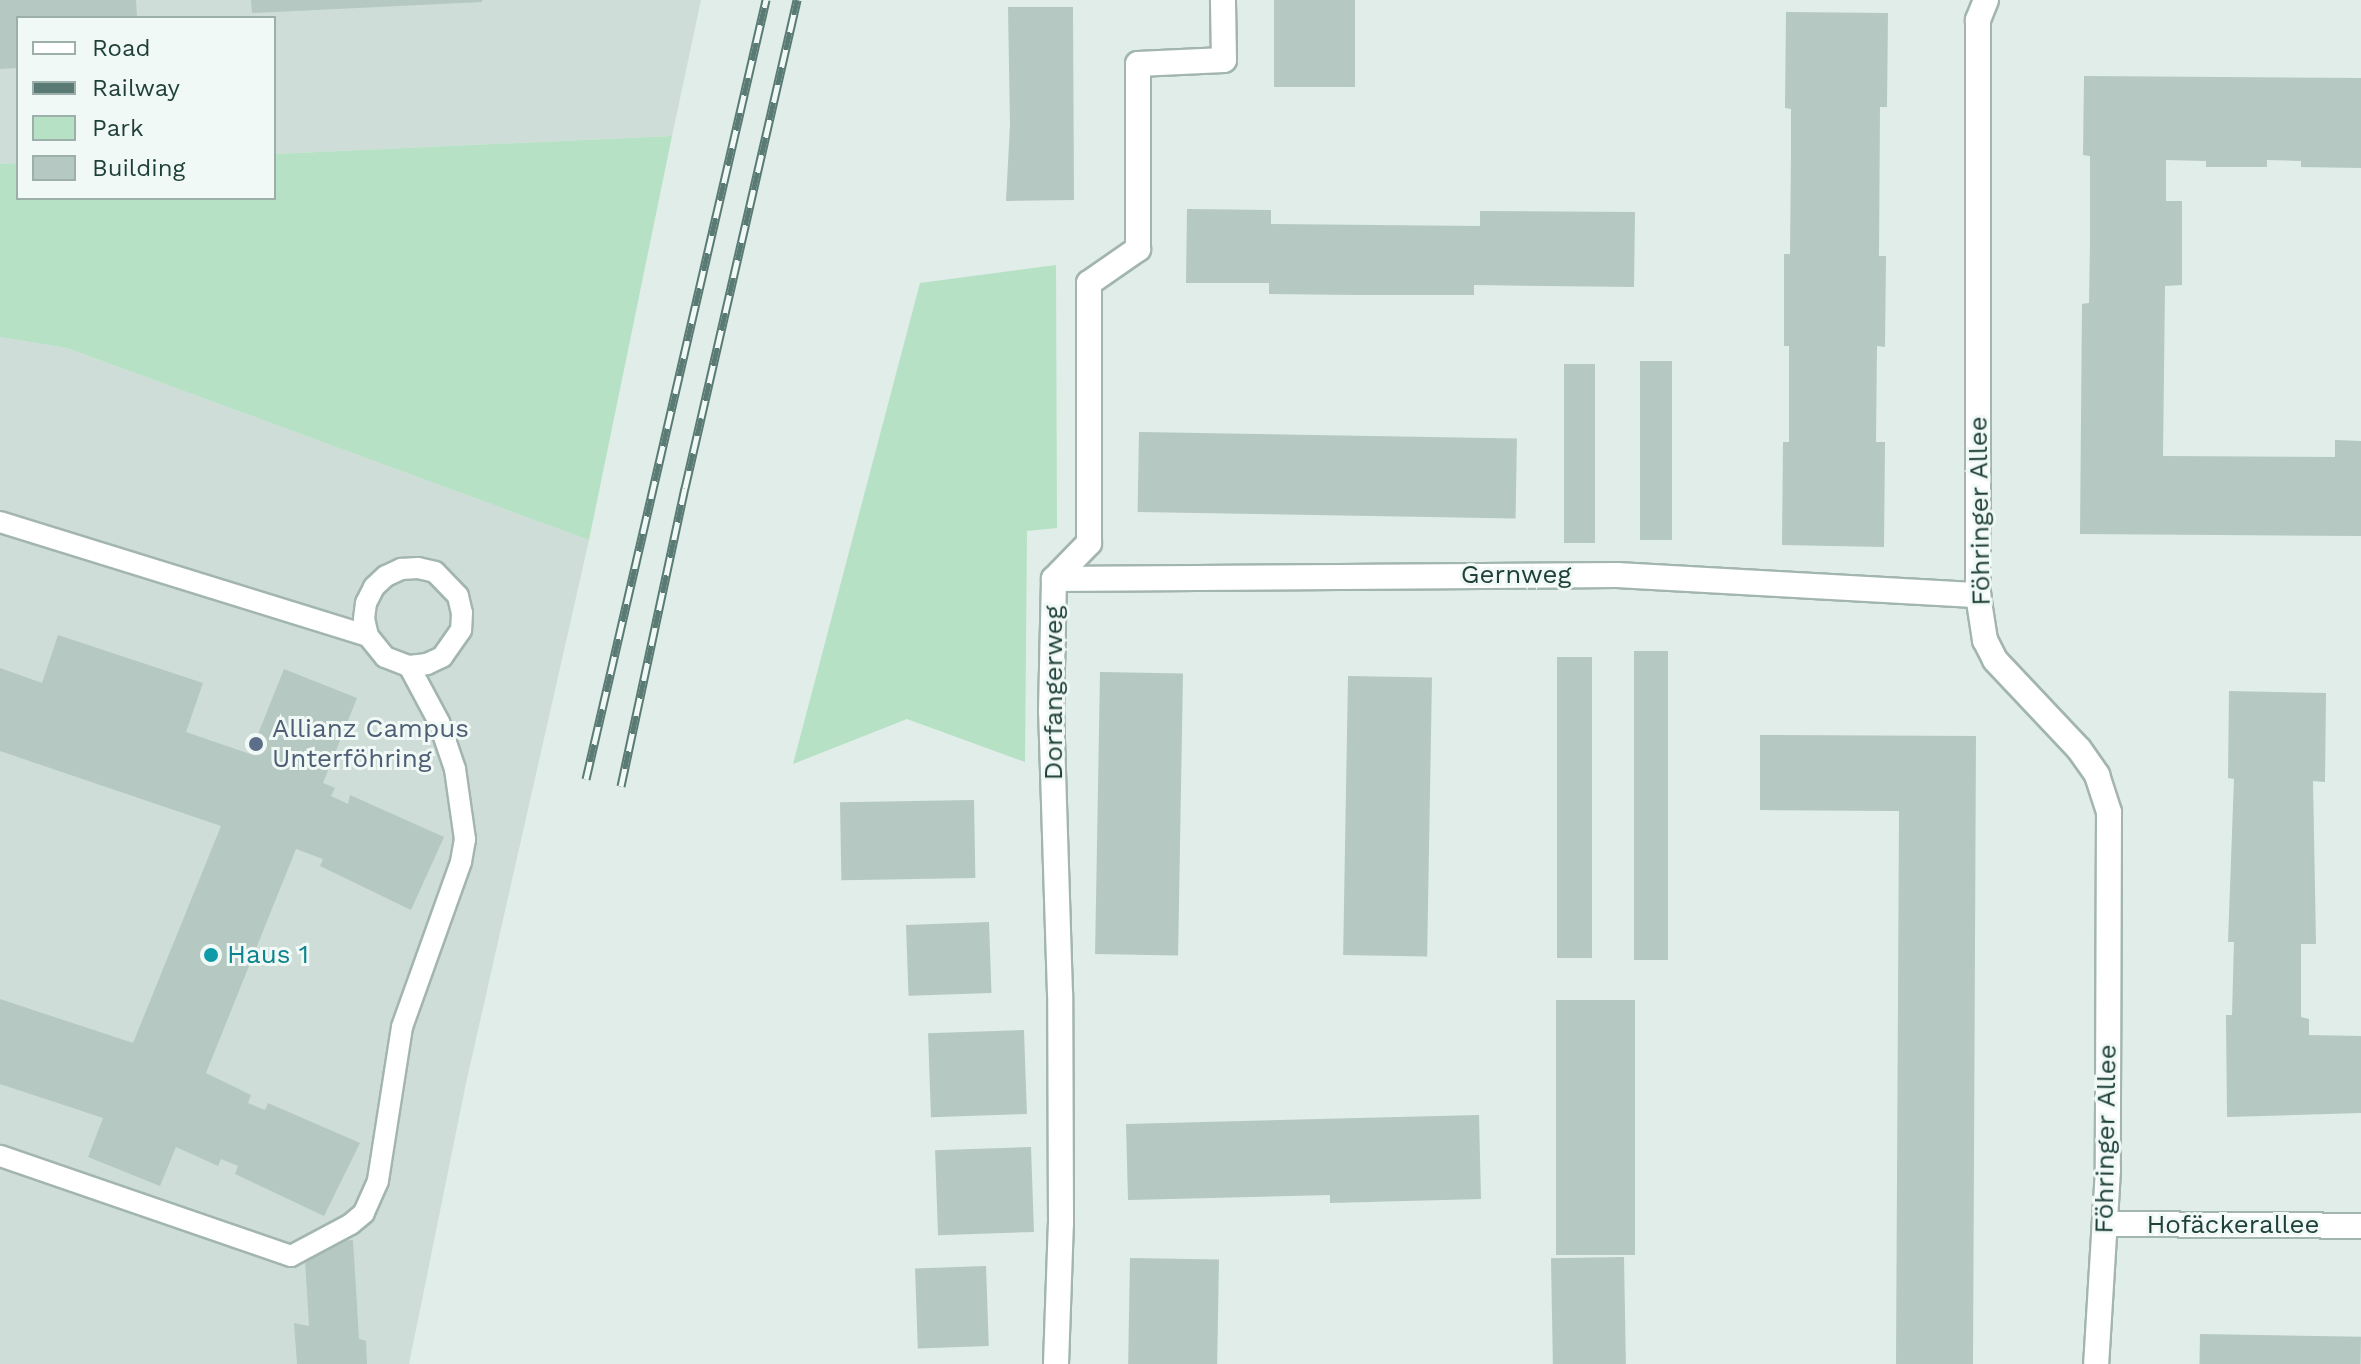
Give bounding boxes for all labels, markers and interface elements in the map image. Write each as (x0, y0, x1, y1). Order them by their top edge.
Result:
legend (16, 16, 276, 200)
text: Road (92, 34, 151, 62)
text: Railway (92, 74, 180, 102)
text: Park (92, 114, 144, 142)
text: Building (92, 154, 185, 182)
street label: Föhringer Allee (1963, 415, 1997, 607)
street label: Gernweg (1461, 559, 1571, 591)
street label: Dorfangerweg (1038, 606, 1070, 780)
place label: Allianz Campus Unterföhring (272, 713, 469, 774)
marker: Allianz Campus Unterföhring (247, 735, 265, 753)
place label: Haus 1 (227, 939, 309, 971)
marker: Haus 1 (202, 946, 220, 964)
street label: Föhringer Allee (2089, 1043, 2123, 1235)
street label: Hofäckerallee (2146, 1209, 2320, 1241)

